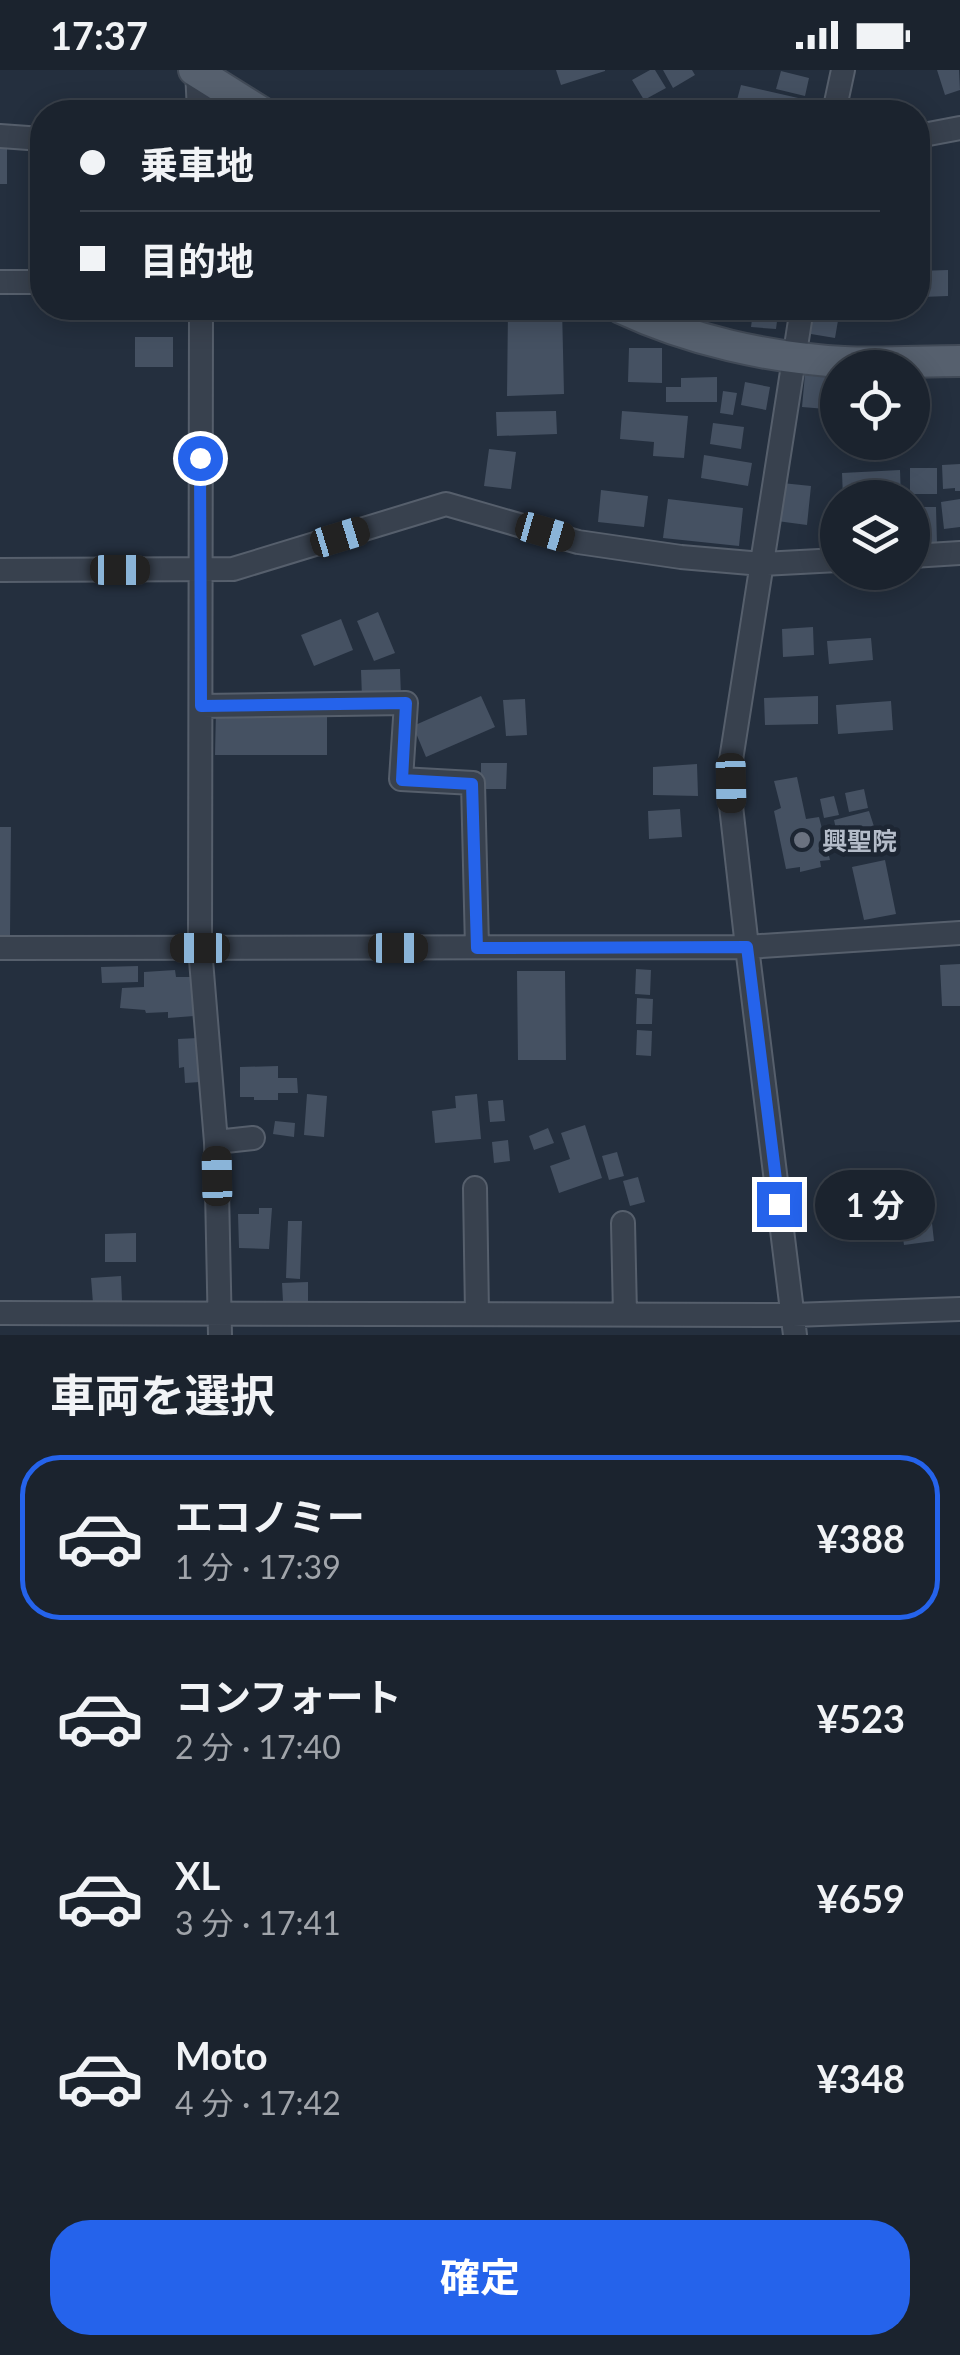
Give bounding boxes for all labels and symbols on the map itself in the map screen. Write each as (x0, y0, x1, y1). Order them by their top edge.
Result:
route start (178, 436, 223, 481)
car (512, 509, 578, 555)
car (307, 514, 373, 560)
car (90, 555, 150, 585)
car (715, 753, 747, 813)
place label: 興聖院 (822, 825, 897, 855)
marker: 興聖院 (791, 829, 813, 851)
car (170, 933, 230, 963)
car (368, 933, 428, 963)
car (201, 1146, 233, 1206)
callout: 1 分 (814, 1169, 934, 1239)
route end (757, 1182, 802, 1227)

